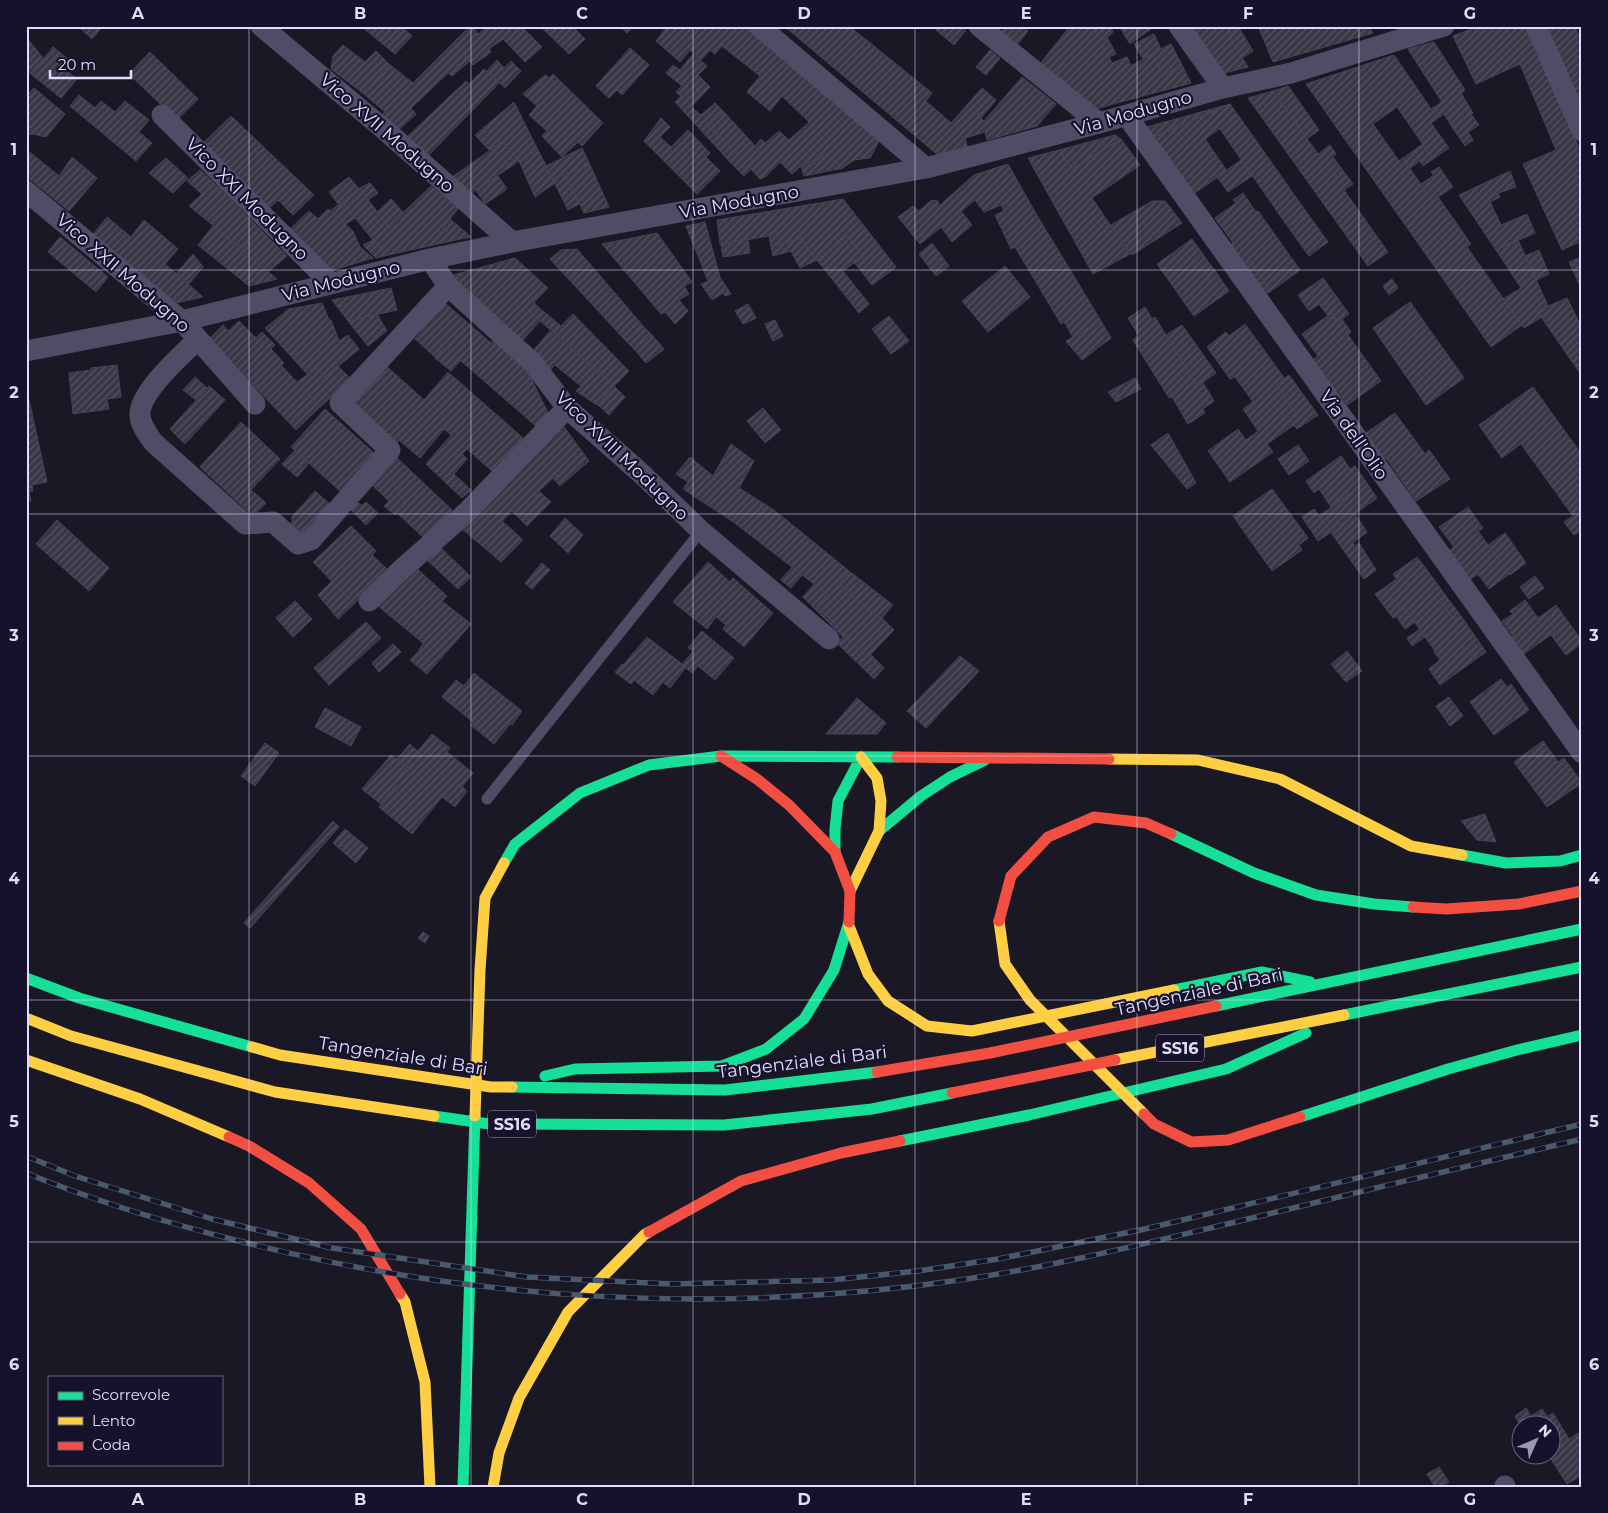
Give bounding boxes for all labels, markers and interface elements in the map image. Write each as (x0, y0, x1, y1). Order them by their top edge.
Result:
text: A (131, 4, 145, 23)
text: B (354, 4, 366, 23)
text: C (576, 4, 588, 23)
text: D (797, 4, 811, 23)
text: E (1021, 4, 1031, 23)
text: F (1243, 4, 1253, 23)
text: G (1464, 4, 1476, 23)
scale bar (50, 48, 131, 80)
text: 20 m (58, 55, 96, 74)
street label: Vico XVII Modugno (315, 69, 459, 197)
street label: Via Modugno (1072, 86, 1194, 140)
street label: Vico XXI Modugno (181, 133, 313, 265)
text: 1 (11, 140, 17, 159)
text: 1 (1591, 140, 1597, 159)
street label: Via Modugno (678, 181, 800, 223)
street label: Vico XXII Modugno (52, 209, 194, 337)
street label: Via Modugno (280, 256, 402, 306)
text: 2 (9, 383, 19, 402)
text: 2 (1589, 383, 1599, 402)
street label: Via dell'Olio (1315, 386, 1393, 484)
street label: Vico XVIII Modugno (551, 387, 693, 525)
text: 3 (8, 626, 19, 645)
text: 3 (1588, 626, 1599, 645)
text: 4 (8, 869, 20, 888)
text: 4 (1588, 869, 1600, 888)
street label: Tangenziale di Bari (1113, 963, 1285, 1021)
street label: Tangenziale di Bari (317, 1032, 489, 1080)
road number: SS16 (1156, 1034, 1204, 1062)
street label: Tangenziale di Bari (716, 1041, 888, 1083)
road number: SS16 (488, 1110, 536, 1138)
text: 5 (9, 1112, 19, 1131)
text: 5 (1589, 1112, 1599, 1131)
text: 6 (9, 1355, 19, 1374)
text: 6 (1589, 1355, 1599, 1374)
legend (48, 1376, 222, 1466)
text: Scorrevole (92, 1385, 170, 1404)
text: Lento (92, 1411, 135, 1430)
north arrow (1510, 1416, 1560, 1466)
text: N (1535, 1420, 1556, 1441)
text: Coda (92, 1435, 131, 1454)
text: A (131, 1490, 145, 1509)
text: B (354, 1490, 366, 1509)
text: C (576, 1490, 588, 1509)
text: D (797, 1490, 811, 1509)
text: E (1021, 1490, 1031, 1509)
text: F (1243, 1490, 1253, 1509)
text: G (1464, 1490, 1476, 1509)

